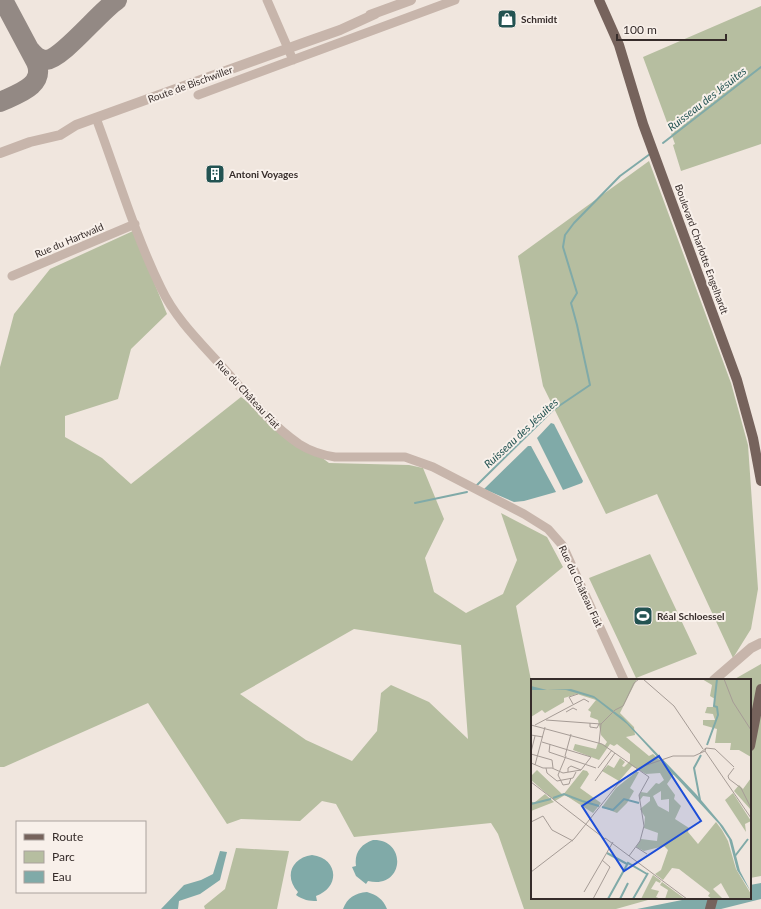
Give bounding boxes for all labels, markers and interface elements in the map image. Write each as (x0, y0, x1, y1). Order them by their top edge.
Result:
shop icon: Schmidt (496, 8, 518, 30)
place label: Schmidt (521, 13, 558, 25)
scale bar (617, 16, 726, 42)
text: 100 m (623, 22, 657, 37)
street label: Route de Bischwiller (146, 63, 234, 105)
water label: Ruisseau des Jésuites (665, 64, 749, 133)
building icon: Antoni Voyages (204, 163, 226, 185)
place label: Antoni Voyages (228, 168, 299, 180)
street label: Boulevard Charlotte Engelhardt (673, 182, 731, 316)
street label: Rue du Hartwald (33, 220, 105, 260)
street label: Rue du Château Fiat (213, 357, 283, 431)
water label: Ruisseau des Jésuites (481, 395, 561, 470)
street label: Rue du Château Fiat (557, 543, 605, 629)
sports icon: Réal Schloessel (632, 605, 654, 627)
place label: Réal Schloessel (657, 610, 725, 622)
inset map (531, 679, 751, 899)
legend (16, 821, 146, 893)
text: Route (52, 829, 83, 844)
text: Parc (52, 849, 75, 864)
text: Eau (52, 869, 72, 884)

